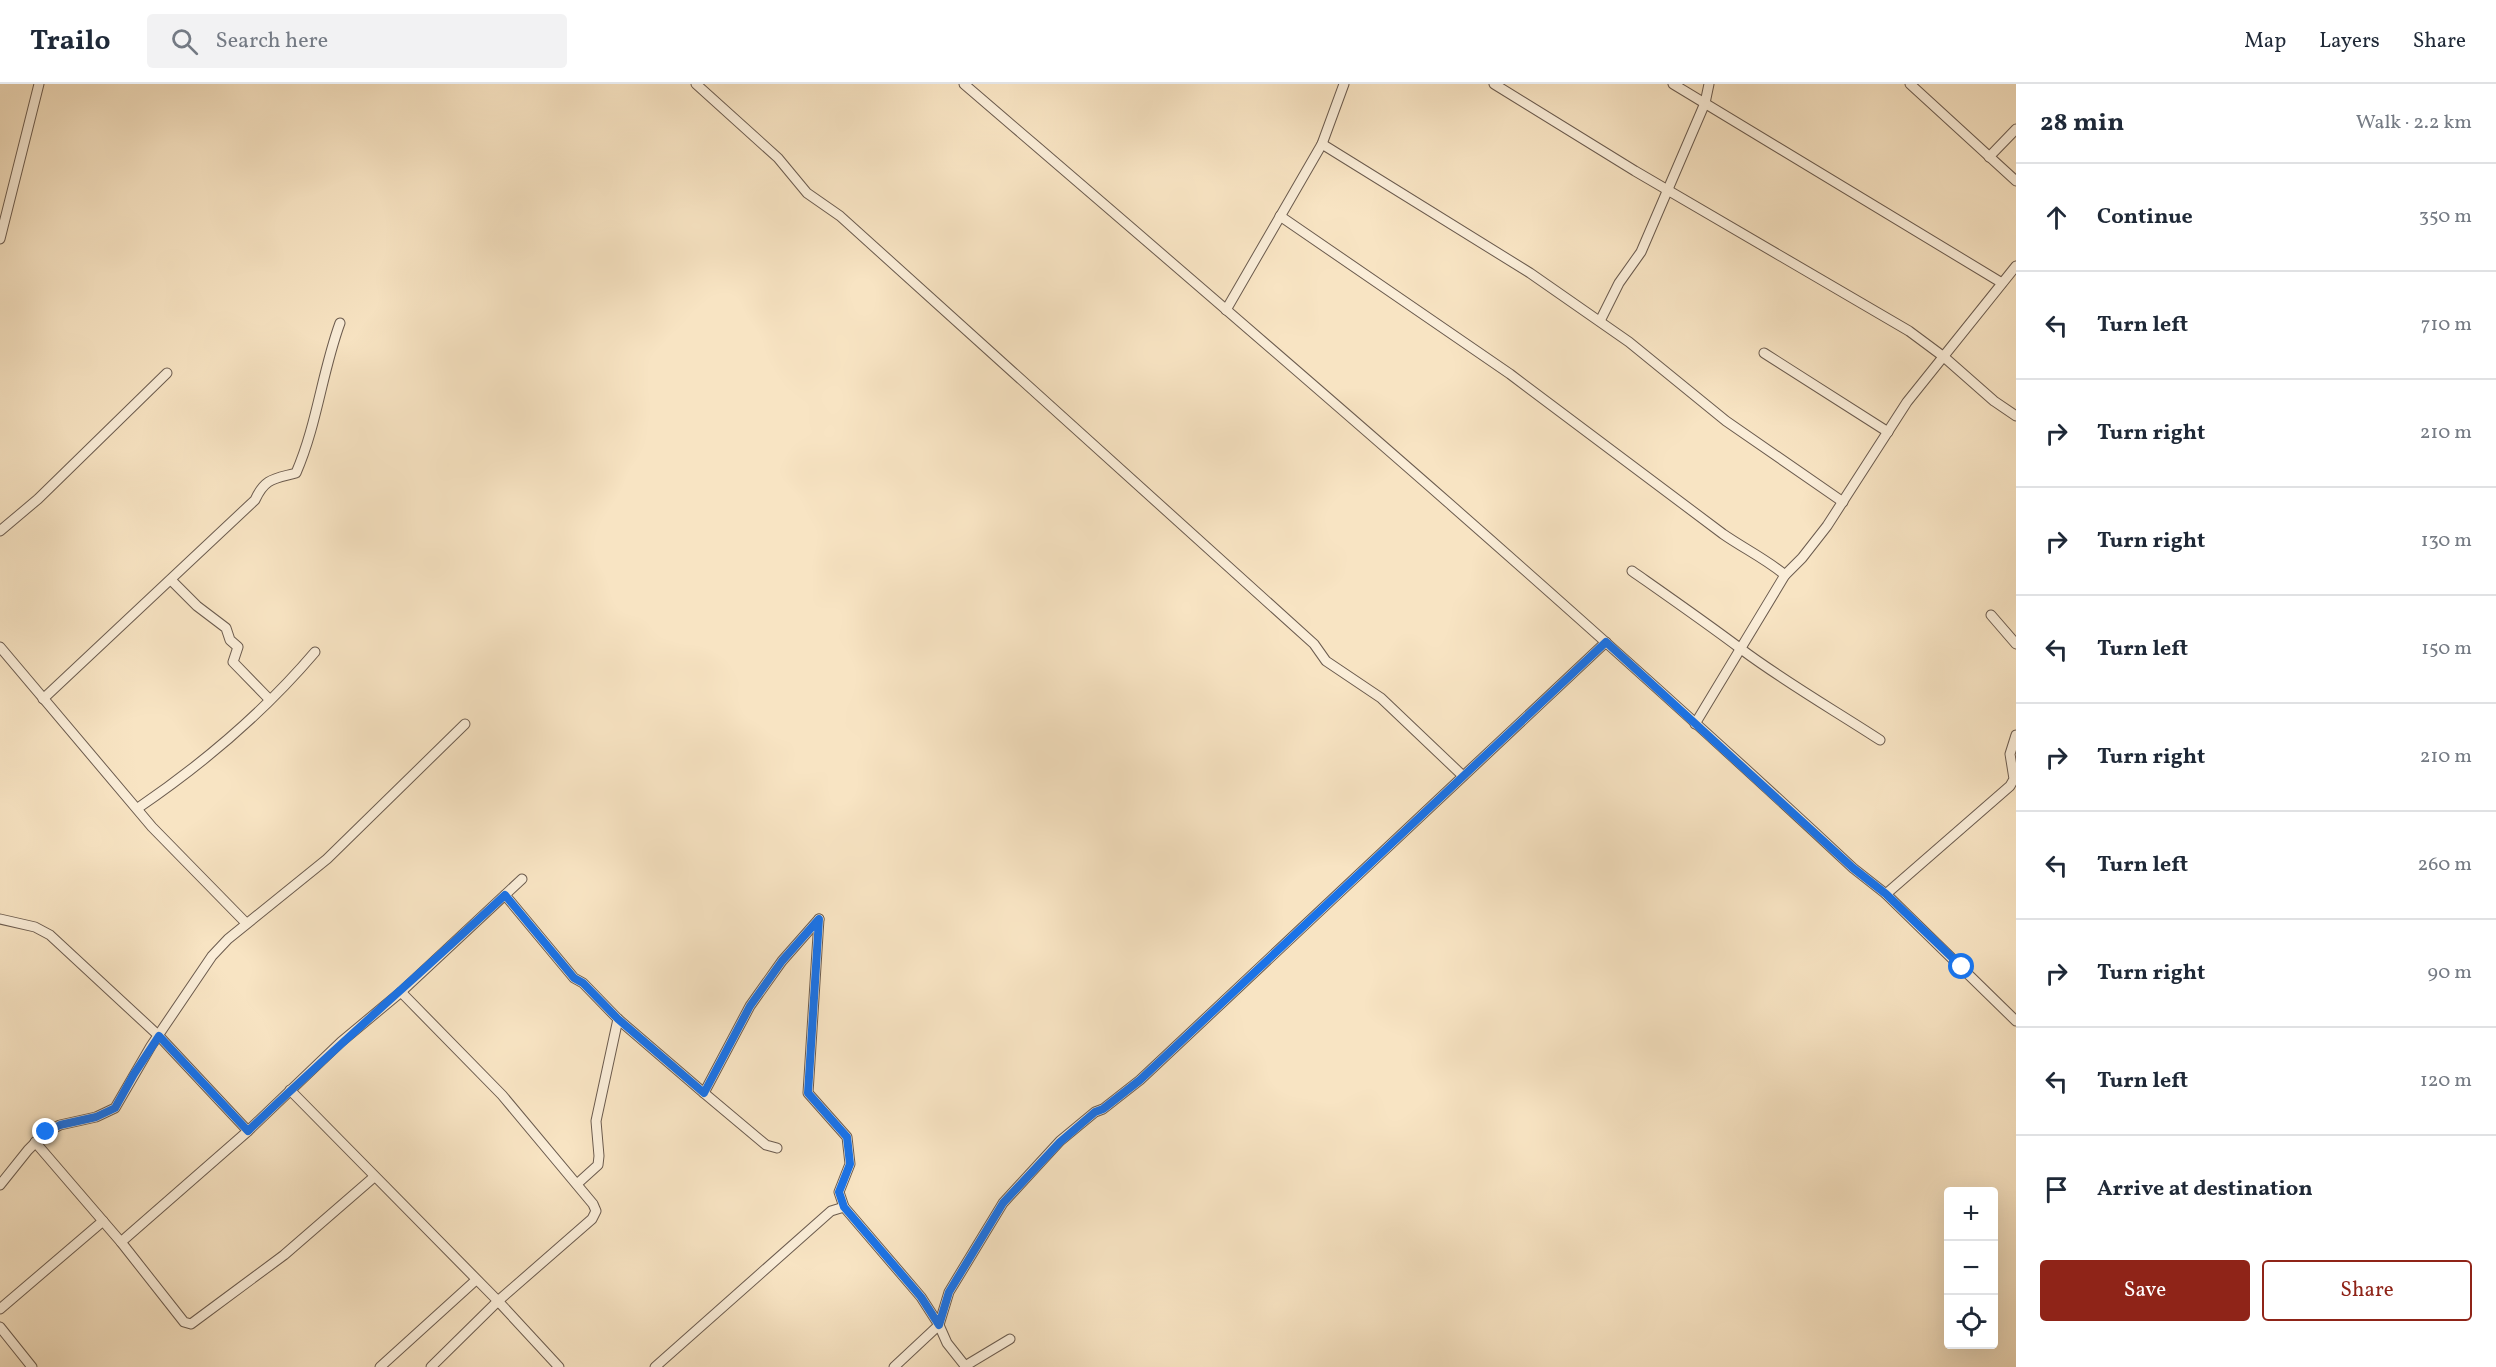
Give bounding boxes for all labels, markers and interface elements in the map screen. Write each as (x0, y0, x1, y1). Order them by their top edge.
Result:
search box (147, 14, 567, 68)
text: Trailo (30, 22, 111, 61)
icon: search (168, 25, 201, 58)
text: Search here (216, 26, 328, 57)
text: Map (2244, 27, 2286, 56)
text: Layers (2319, 27, 2380, 56)
text: Share (2413, 27, 2466, 56)
text: 28 min (2040, 105, 2124, 141)
text: Walk · 2.2 km (2356, 109, 2472, 137)
icon: ahead (2040, 201, 2073, 234)
text: Continue (2097, 202, 2193, 233)
text: 350 m (2419, 203, 2472, 231)
icon: left (2040, 309, 2073, 342)
text: Turn left (2097, 310, 2188, 341)
text: 710 m (2421, 311, 2472, 339)
icon: right (2040, 417, 2073, 450)
text: Turn right (2097, 418, 2205, 449)
text: 210 m (2420, 419, 2472, 447)
icon: right (2040, 525, 2073, 558)
text: Turn right (2097, 526, 2205, 557)
text: 130 m (2421, 527, 2472, 555)
icon: left (2040, 633, 2073, 666)
text: Turn left (2097, 634, 2188, 665)
text: 150 m (2421, 635, 2472, 663)
icon: right (2040, 741, 2073, 774)
text: Turn right (2097, 742, 2205, 773)
text: 210 m (2420, 743, 2472, 771)
icon: left (2040, 849, 2073, 882)
text: Turn left (2097, 850, 2188, 881)
text: 260 m (2417, 851, 2472, 879)
route start (1948, 953, 1974, 979)
icon: right (2040, 957, 2073, 990)
text: Turn right (2097, 958, 2205, 989)
text: 90 m (2428, 959, 2472, 987)
icon: left (2040, 1065, 2073, 1098)
text: Turn left (2097, 1066, 2188, 1097)
text: 120 m (2420, 1067, 2472, 1095)
route end (32, 1118, 58, 1144)
icon: arrive (2040, 1173, 2073, 1206)
text: Arrive at destination (2097, 1174, 2313, 1205)
map controls (1944, 1187, 1998, 1349)
button: + (1944, 1187, 1998, 1241)
button: − (1944, 1241, 1998, 1295)
button: Save (2040, 1260, 2250, 1321)
button: Share (2262, 1260, 2472, 1321)
button: locate (1944, 1295, 1998, 1349)

